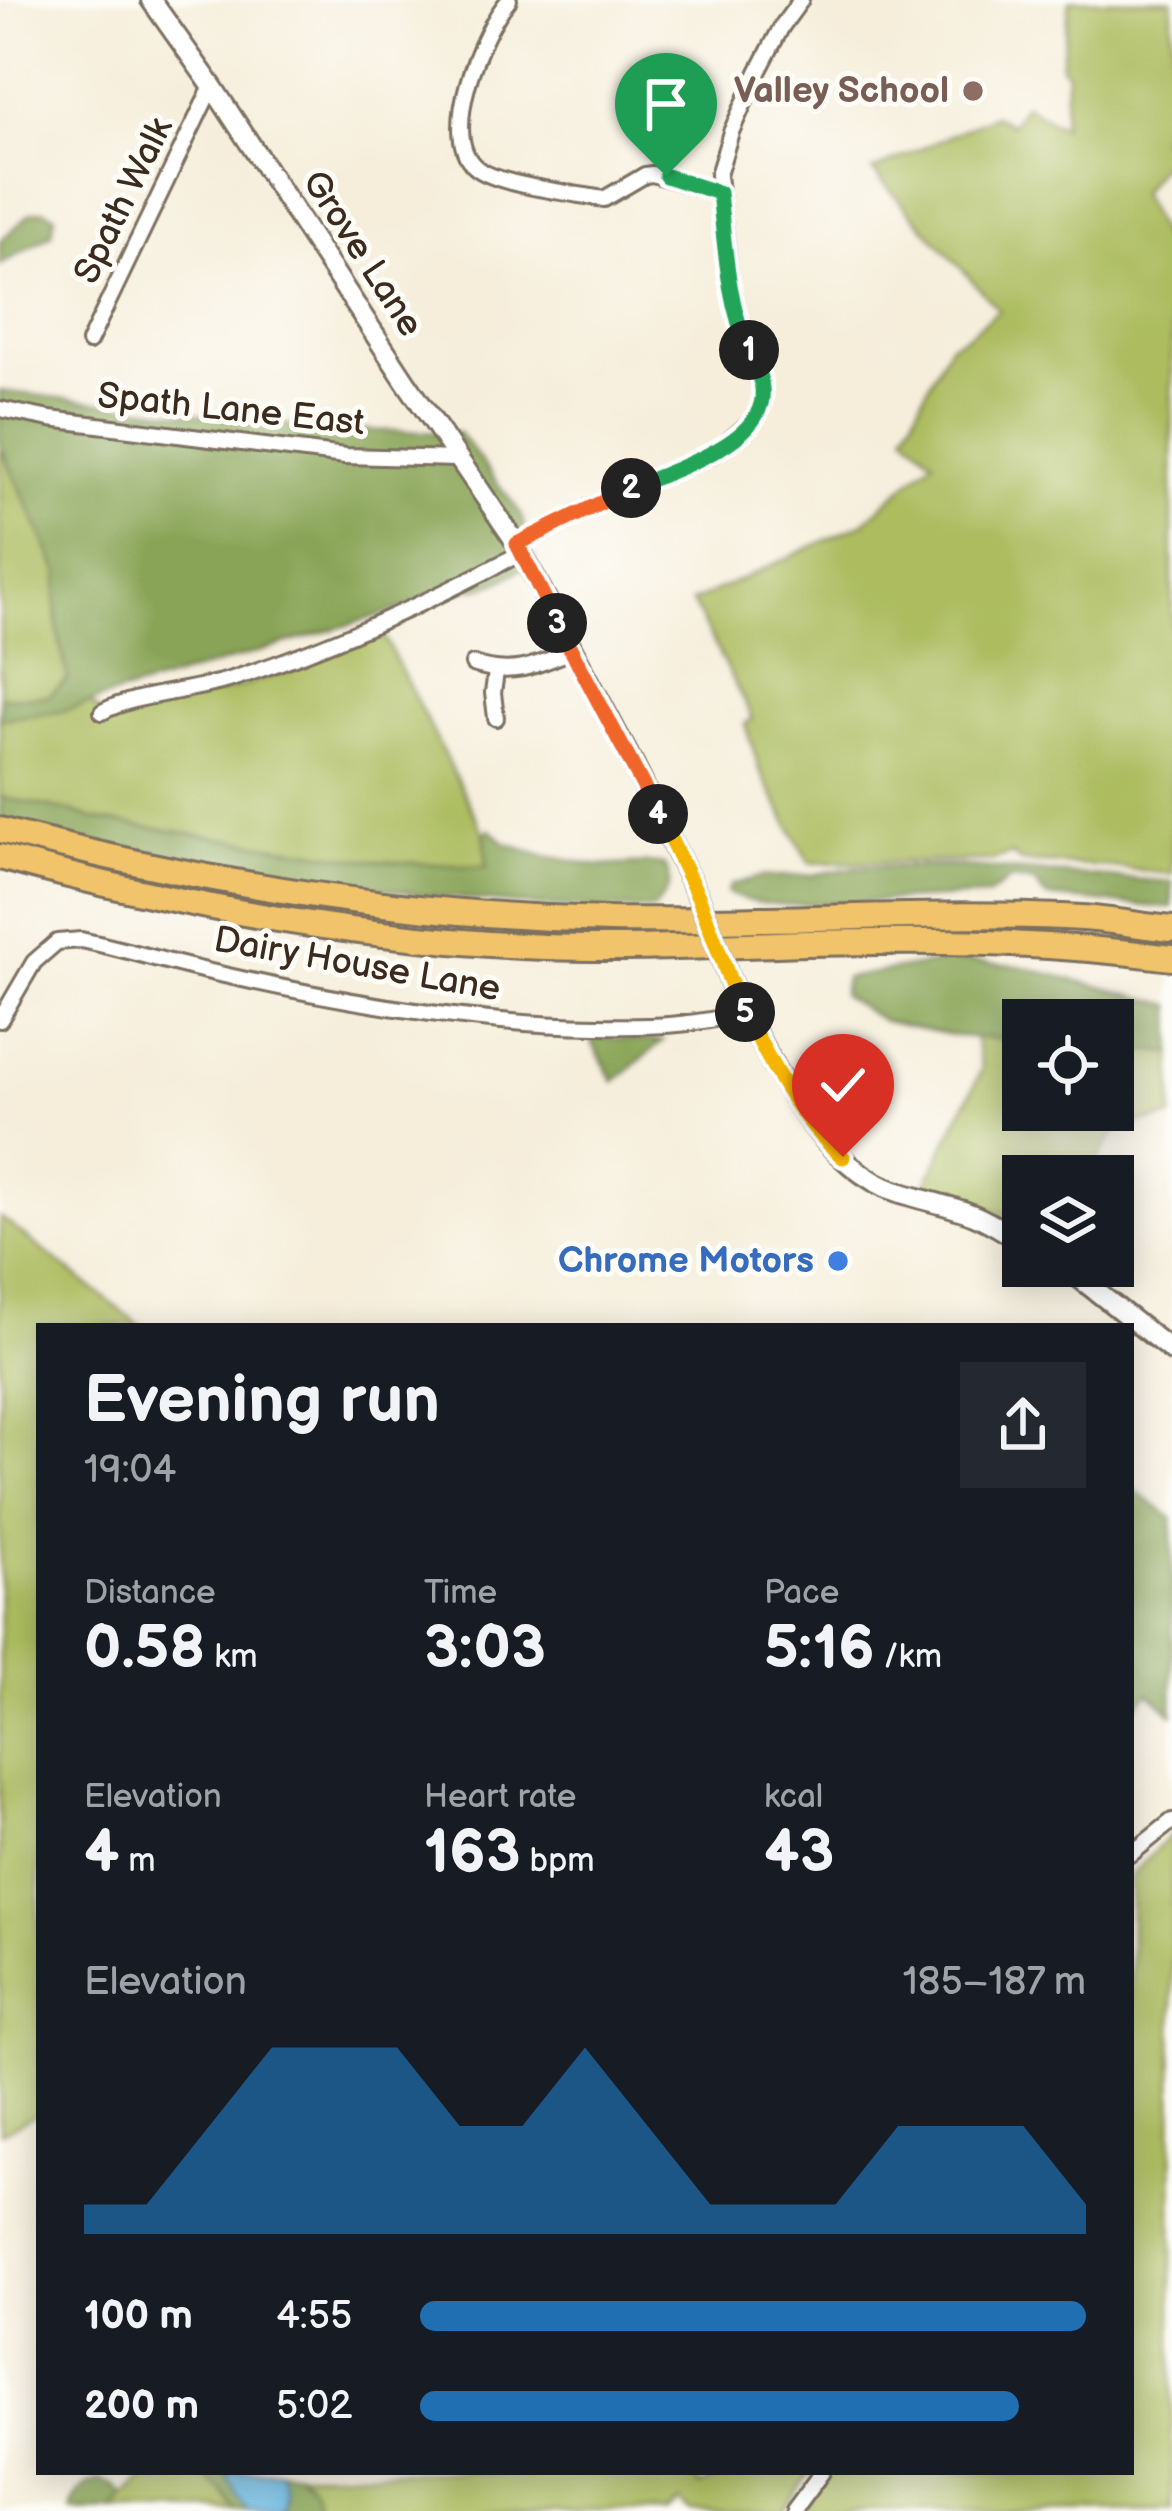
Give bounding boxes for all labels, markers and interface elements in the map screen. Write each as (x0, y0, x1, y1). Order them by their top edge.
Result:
pin (615, 53, 717, 176)
place label: Valley School (734, 70, 949, 113)
icon: arrive (633, 71, 699, 137)
marker: Valley School (960, 78, 986, 104)
street label: Spath Walk (65, 111, 183, 291)
street label: Grove Lane (292, 163, 432, 345)
pin: 1 (719, 320, 779, 380)
text: 1 (742, 330, 756, 370)
street label: Spath Lane East (95, 375, 367, 445)
pin: 2 (601, 458, 661, 518)
text: 2 (621, 468, 641, 508)
pin: 3 (527, 593, 587, 653)
text: 3 (547, 603, 567, 643)
pin: 4 (628, 784, 688, 844)
text: 4 (648, 794, 668, 834)
street label: Dairy House Lane (210, 919, 504, 1011)
pin: 5 (715, 982, 775, 1042)
text: 5 (735, 992, 755, 1032)
map controls (1002, 999, 1134, 1287)
button: locate (1002, 999, 1134, 1131)
pin (792, 1034, 894, 1157)
icon: check (810, 1052, 876, 1118)
button: layers (1002, 1155, 1134, 1287)
place label: Chrome Motors (558, 1240, 814, 1283)
marker: Chrome Motors (825, 1248, 851, 1274)
text: Evening run (84, 1362, 440, 1441)
button: share (960, 1362, 1086, 1488)
text: 19:04 (84, 1447, 176, 1494)
text: Distance (84, 1573, 216, 1613)
text: Time (424, 1573, 497, 1613)
text: Pace (764, 1573, 839, 1613)
text: 0.58 (84, 1613, 205, 1685)
text: 3:03 (424, 1613, 546, 1685)
text: 5:16 (764, 1613, 875, 1685)
text: km (205, 1637, 258, 1677)
text: /km (875, 1637, 942, 1677)
text: Elevation (84, 1777, 222, 1817)
text: Heart rate (424, 1777, 576, 1817)
text: kcal (764, 1777, 823, 1817)
text: 4 (84, 1817, 119, 1889)
text: 163 (424, 1817, 521, 1889)
text: 43 (764, 1817, 834, 1889)
text: m (119, 1841, 156, 1881)
text: bpm (521, 1841, 595, 1881)
text: Elevation (84, 1959, 247, 2006)
text: 185–187 m (903, 1959, 1086, 2006)
text: 100 m (84, 2293, 193, 2340)
text: 4:55 (276, 2293, 352, 2340)
text: 200 m (84, 2383, 199, 2430)
text: 5:02 (276, 2383, 352, 2430)

